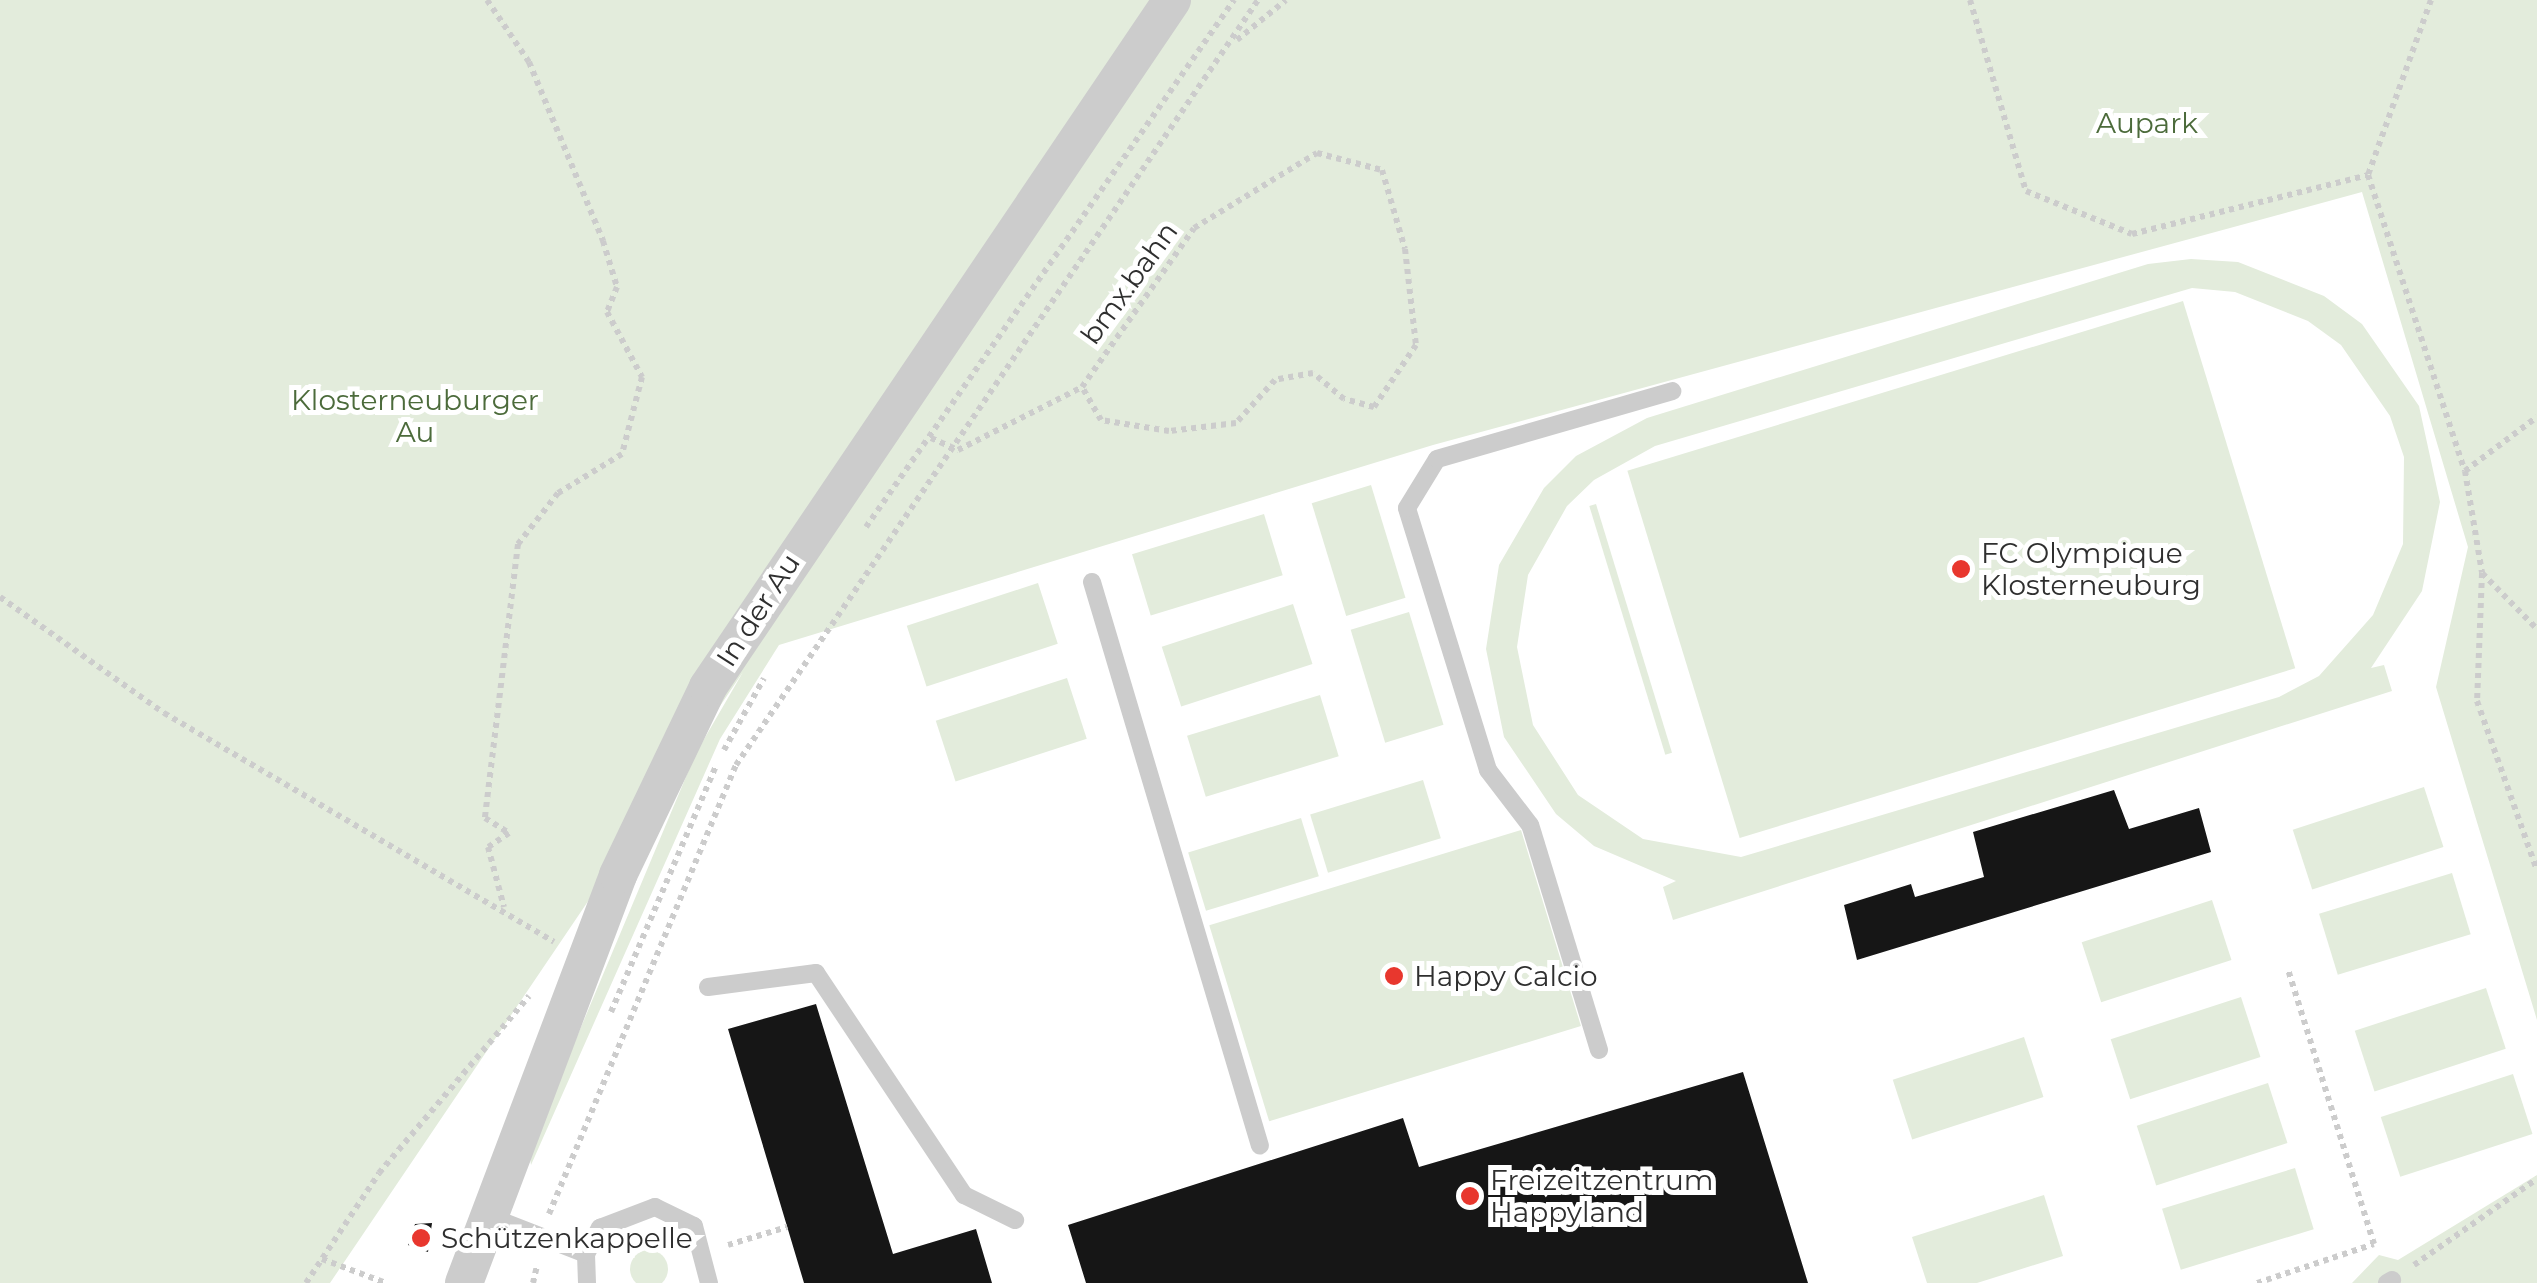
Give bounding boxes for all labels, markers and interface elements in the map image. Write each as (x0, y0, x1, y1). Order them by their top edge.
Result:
park label: Aupark (2096, 106, 2198, 140)
street label: bmx.bahn (1073, 215, 1185, 351)
park label: Klosterneuburger Au (291, 383, 539, 449)
place label: FC Olympique Klosterneuburg (1981, 536, 2201, 602)
street label: In der Au (709, 547, 807, 673)
marker: FC Olympique Klosterneuburg (1950, 558, 1972, 580)
place label: Happy Calcio (1414, 959, 1598, 993)
marker: Happy Calcio (1383, 965, 1405, 987)
place label: Freizeitzentrum Happyland (1490, 1163, 1713, 1229)
marker: Freizeitzentrum Happyland (1459, 1185, 1481, 1207)
place label: Schützenkappelle (441, 1221, 693, 1255)
marker: Schützenkappelle (410, 1227, 432, 1249)

